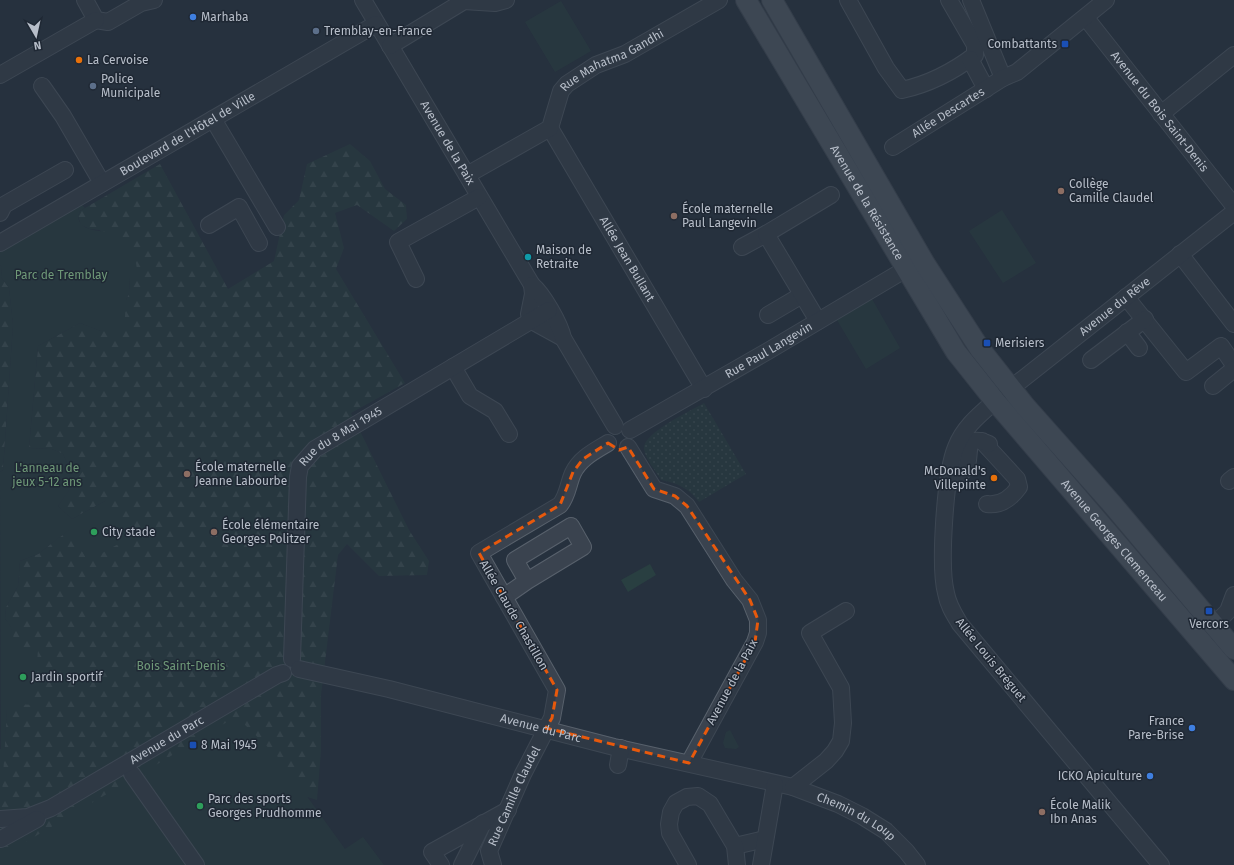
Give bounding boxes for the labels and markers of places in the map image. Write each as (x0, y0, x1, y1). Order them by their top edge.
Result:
place label: Marhaba (201, 10, 249, 24)
marker: Marhaba (188, 12, 198, 22)
place label: Tremblay-en-France (324, 24, 432, 38)
marker: Tremblay-en-France (311, 26, 321, 36)
place label: Combattants (988, 37, 1057, 51)
marker: Combattants (1060, 39, 1070, 49)
place label: La Cervoise (87, 53, 149, 67)
marker: La Cervoise (74, 55, 84, 65)
place label: Police Municipale (101, 72, 160, 100)
marker: Police Municipale (88, 81, 98, 91)
place label: Collège Camille Claudel (1069, 177, 1154, 205)
marker: Collège Camille Claudel (1056, 186, 1066, 196)
place label: École maternelle Paul Langevin (682, 201, 773, 230)
marker: École maternelle Paul Langevin (669, 211, 679, 221)
place label: Maison de Retraite (536, 243, 592, 271)
marker: Maison de Retraite (523, 252, 533, 262)
place label: Merisiers (995, 336, 1045, 350)
marker: Merisiers (982, 338, 992, 348)
place label: École maternelle Jeanne Labourbe (195, 459, 287, 488)
place label: McDonald's Villepinte (924, 464, 986, 492)
marker: École maternelle Jeanne Labourbe (182, 469, 192, 479)
marker: McDonald's Villepinte (989, 473, 999, 483)
place label: École élémentaire Georges Politzer (222, 517, 319, 546)
place label: City stade (102, 525, 156, 539)
marker: City stade (89, 527, 99, 537)
marker: École élémentaire Georges Politzer (209, 527, 219, 537)
marker: Vercors (1204, 606, 1214, 616)
place label: Vercors (1189, 617, 1229, 631)
place label: Jardin sportif (31, 670, 103, 684)
marker: Jardin sportif (18, 672, 28, 682)
place label: France Pare-Brise (1128, 714, 1184, 742)
marker: France Pare-Brise (1187, 723, 1197, 733)
place label: 8 Mai 1945 (201, 738, 257, 752)
marker: 8 Mai 1945 (188, 740, 198, 750)
place label: ICKO Apiculture (1058, 769, 1142, 783)
marker: ICKO Apiculture (1145, 771, 1155, 781)
place label: Parc des sports Georges Prudhomme (208, 792, 322, 820)
place label: École Malik Ibn Anas (1050, 797, 1112, 826)
marker: Parc des sports Georges Prudhomme (195, 801, 205, 811)
marker: École Malik Ibn Anas (1037, 807, 1047, 817)

